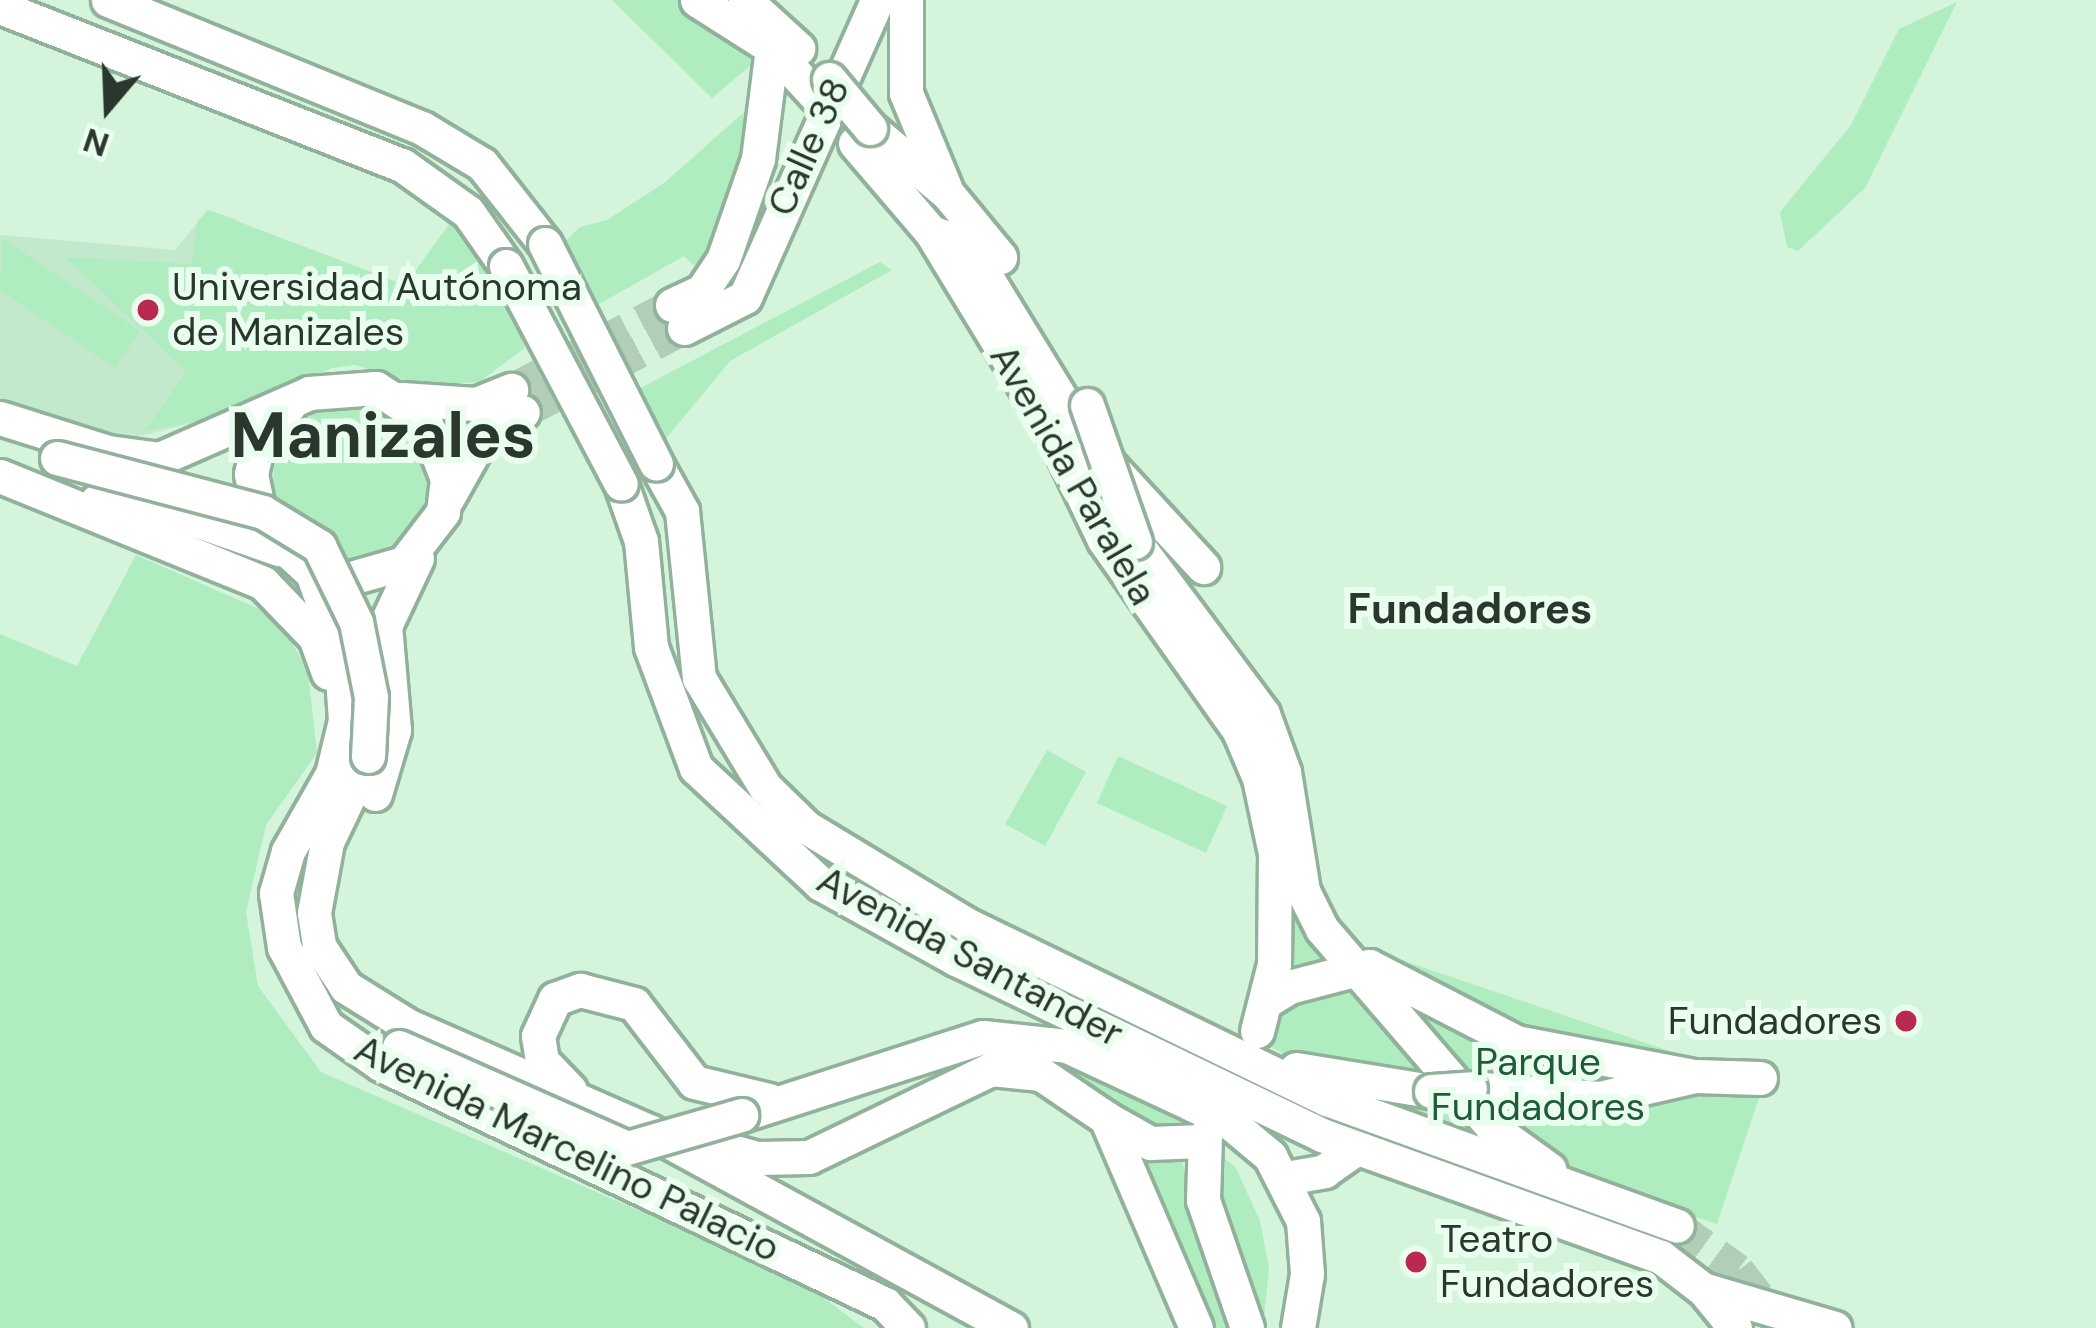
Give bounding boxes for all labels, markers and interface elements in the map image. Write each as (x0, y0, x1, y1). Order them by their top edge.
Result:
north arrow (48, 48, 168, 168)
street label: Calle 38 (758, 71, 860, 223)
text: N (78, 118, 114, 167)
place label: Universidad Autónoma de Manizales (172, 265, 582, 356)
marker: Universidad Autónoma de Manizales (135, 297, 161, 323)
street label: Avenida Paralela (980, 337, 1166, 613)
district label: Manizales (231, 398, 535, 474)
district label: Fundadores (1348, 584, 1592, 634)
street label: Avenida Santander (809, 857, 1131, 1057)
place label: Fundadores (1668, 998, 1882, 1044)
marker: Fundadores (1893, 1008, 1919, 1034)
street label: Avenida Marcelino Palacio (347, 1026, 787, 1272)
park label: Parque Fundadores (1431, 1040, 1645, 1131)
place label: Teatro Fundadores (1440, 1217, 1654, 1308)
marker: Teatro Fundadores (1403, 1249, 1429, 1275)

